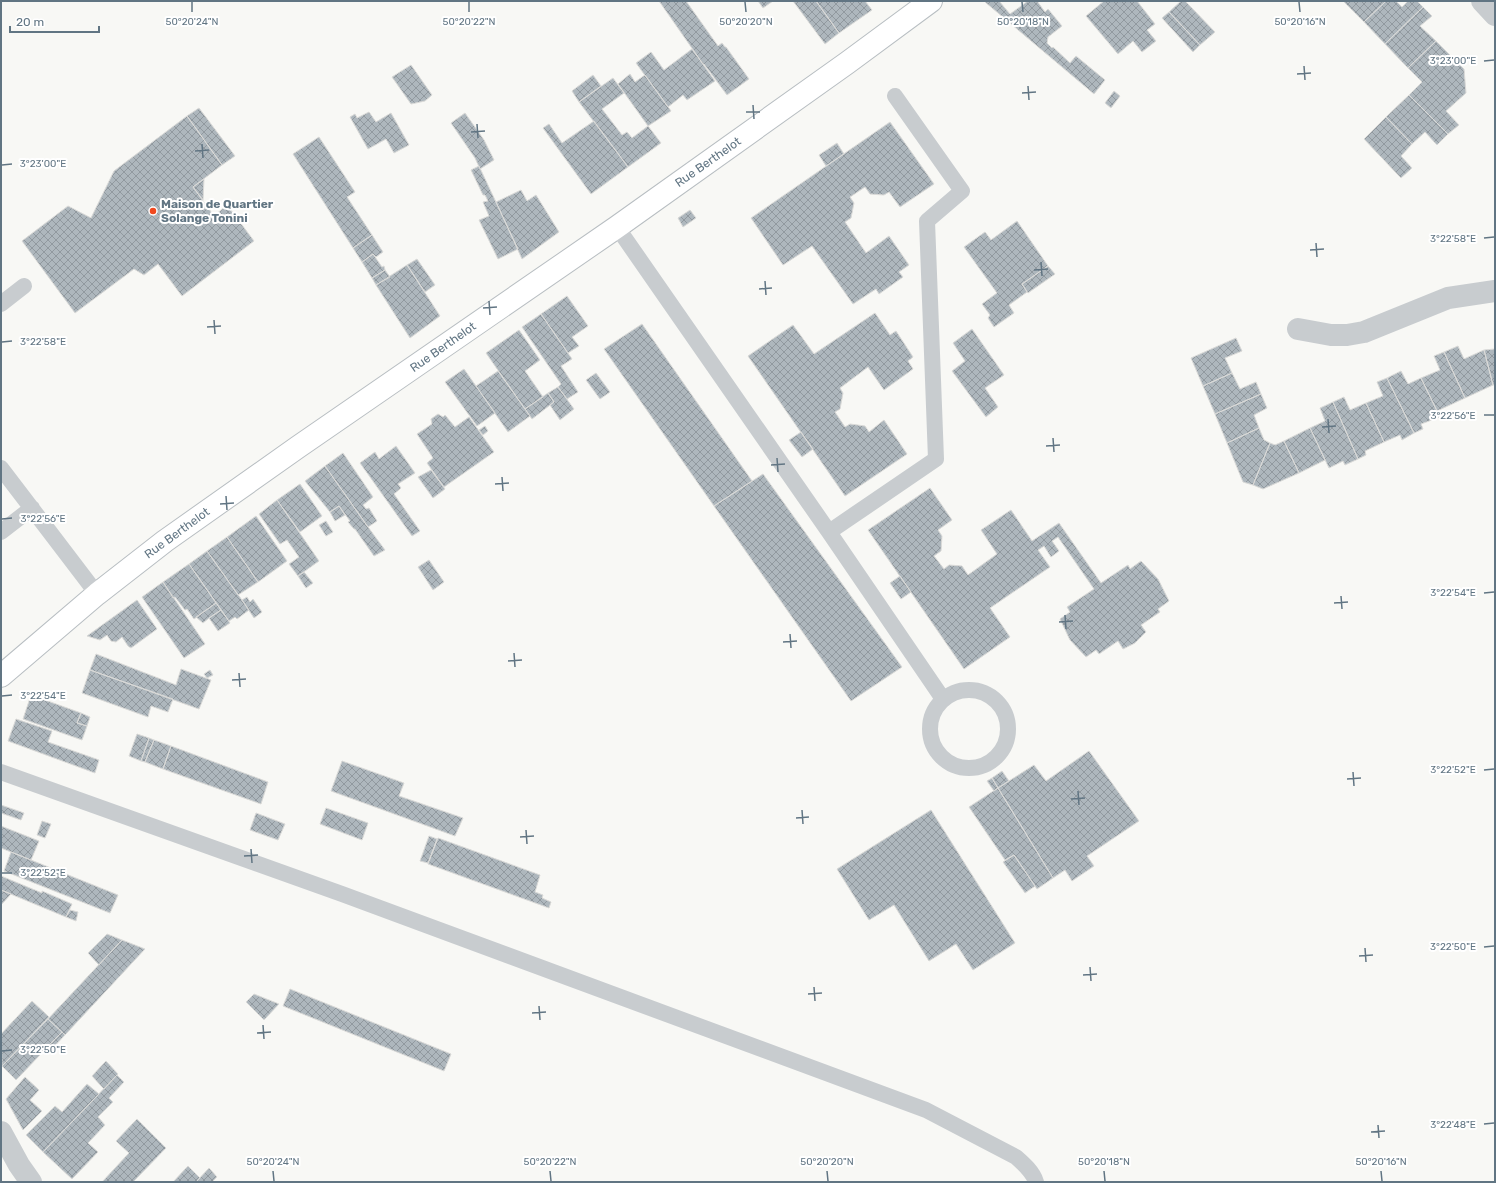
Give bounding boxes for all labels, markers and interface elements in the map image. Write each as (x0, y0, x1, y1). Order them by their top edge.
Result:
scale bar (10, 8, 99, 34)
text: 20 m (16, 15, 44, 29)
text: 50°20'24"N (165, 16, 219, 28)
text: 50°20'22"N (443, 16, 496, 28)
text: 50°20'20"N (719, 16, 773, 28)
text: 50°20'18"N (997, 16, 1049, 28)
text: 50°20'16"N (1274, 16, 1326, 28)
text: 3°23'00"E (1430, 55, 1476, 67)
street label: Rue Berthelot (672, 134, 744, 190)
text: 3°23'00"E (20, 158, 66, 170)
place label: Maison de Quartier Solange Tonini (161, 197, 274, 225)
marker: Maison de Quartier Solange Tonini (148, 206, 158, 216)
text: 3°22'58"E (1430, 233, 1476, 245)
street label: Rue Berthelot (407, 319, 479, 375)
text: 3°22'58"E (20, 336, 66, 348)
text: 3°22'56"E (1430, 410, 1476, 422)
street label: Rue Berthelot (142, 504, 213, 561)
text: 3°22'56"E (20, 513, 66, 525)
text: 3°22'54"E (1430, 587, 1476, 599)
text: 3°22'54"E (20, 690, 66, 702)
text: 3°22'52"E (1430, 764, 1476, 776)
text: 3°22'52"E (20, 867, 66, 879)
text: 3°22'50"E (1430, 941, 1476, 953)
text: 3°22'50"E (20, 1044, 66, 1056)
text: 3°22'48"E (1430, 1119, 1476, 1131)
text: 50°20'24"N (246, 1156, 300, 1168)
text: 50°20'22"N (524, 1156, 577, 1168)
text: 50°20'20"N (800, 1156, 854, 1168)
text: 50°20'18"N (1078, 1156, 1130, 1168)
text: 50°20'16"N (1355, 1156, 1407, 1168)

